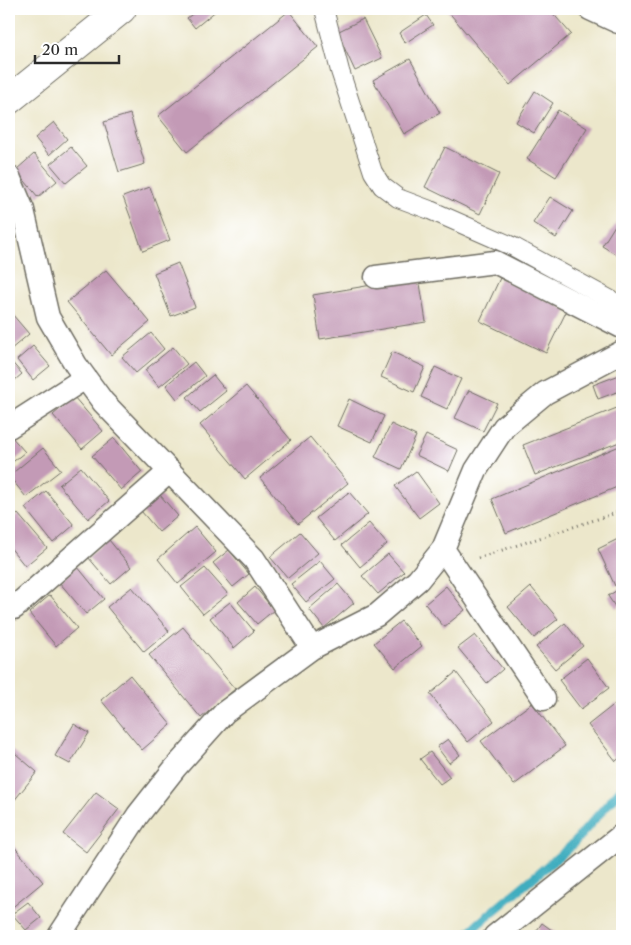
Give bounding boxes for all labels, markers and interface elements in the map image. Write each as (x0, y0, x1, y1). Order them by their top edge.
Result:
scale bar (35, 32, 119, 64)
text: 20 m (42, 40, 78, 59)

